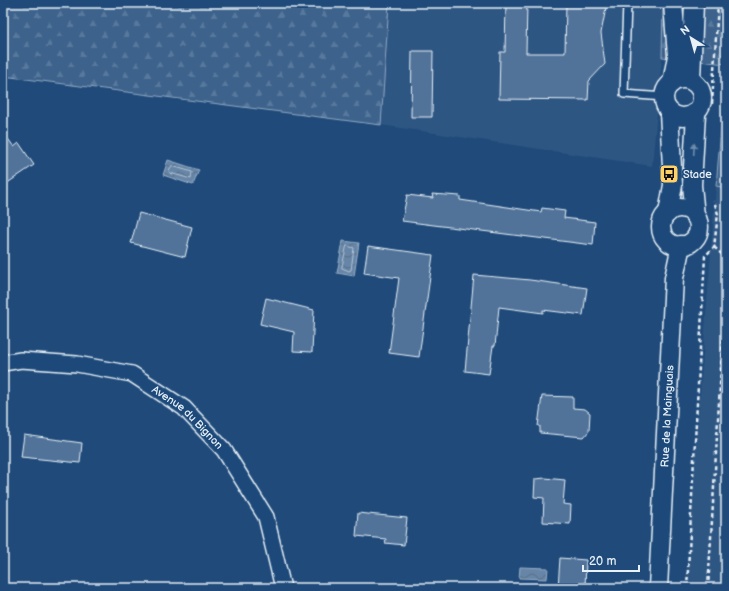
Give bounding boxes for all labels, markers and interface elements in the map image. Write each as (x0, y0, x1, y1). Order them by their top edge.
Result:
north arrow (671, 18, 711, 58)
text: N (678, 23, 692, 38)
one-way arrow (690, 143, 697, 155)
bus stop icon: Stade (658, 163, 680, 185)
place label: Stade (683, 168, 712, 181)
street label: Rue de la Mainguais (658, 364, 677, 468)
street label: Avenue du Bignon (149, 383, 225, 452)
scale bar (583, 547, 639, 573)
text: 20 m (589, 554, 616, 569)

